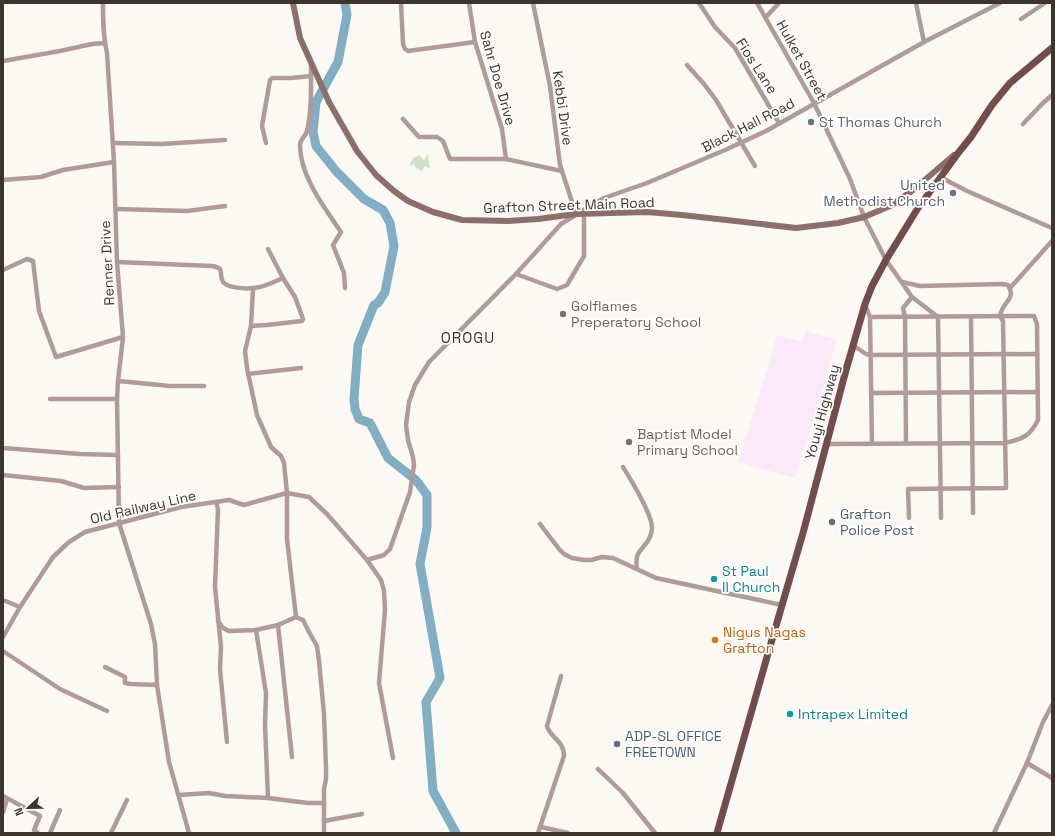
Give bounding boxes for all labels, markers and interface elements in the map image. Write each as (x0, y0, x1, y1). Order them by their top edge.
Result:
street label: Hulket Street (773, 17, 831, 103)
street label: Sahr Doe Drive (476, 29, 520, 127)
street label: Fios Lane (732, 35, 782, 97)
street label: Kebbi Drive (549, 70, 577, 146)
street label: Black Hall Road (698, 94, 798, 156)
place label: St Thomas Church (819, 113, 942, 131)
marker: St Thomas Church (806, 117, 816, 127)
place label: United Methodist Church (823, 176, 945, 210)
marker: United Methodist Church (948, 188, 958, 198)
street label: Grafton Street Main Road (483, 193, 655, 217)
street label: Renner Drive (96, 220, 118, 306)
place label: Golflames Preperatory School (571, 297, 701, 331)
marker: Golflames Preperatory School (558, 309, 568, 319)
district label: OROGU (441, 328, 495, 347)
street label: Youyi Highway (801, 362, 843, 462)
place label: Baptist Model Primary School (637, 425, 738, 459)
marker: Baptist Model Primary School (624, 437, 634, 447)
street label: Old Railway Line (88, 486, 198, 528)
place label: Grafton Police Post (840, 505, 914, 539)
marker: Grafton Police Post (827, 517, 837, 527)
place label: St Paul II Church (722, 562, 780, 596)
marker: St Paul II Church (709, 574, 719, 584)
place label: Nigus Nagas Grafton (723, 623, 806, 657)
marker: Nigus Nagas Grafton (710, 635, 720, 645)
place label: Intrapex Limited (798, 705, 908, 723)
marker: Intrapex Limited (785, 709, 795, 719)
place label: ADP-SL OFFICE FREETOWN (625, 727, 722, 761)
marker: ADP-SL OFFICE FREETOWN (612, 739, 622, 749)
north arrow (8, 788, 48, 828)
text: N (11, 806, 27, 818)

